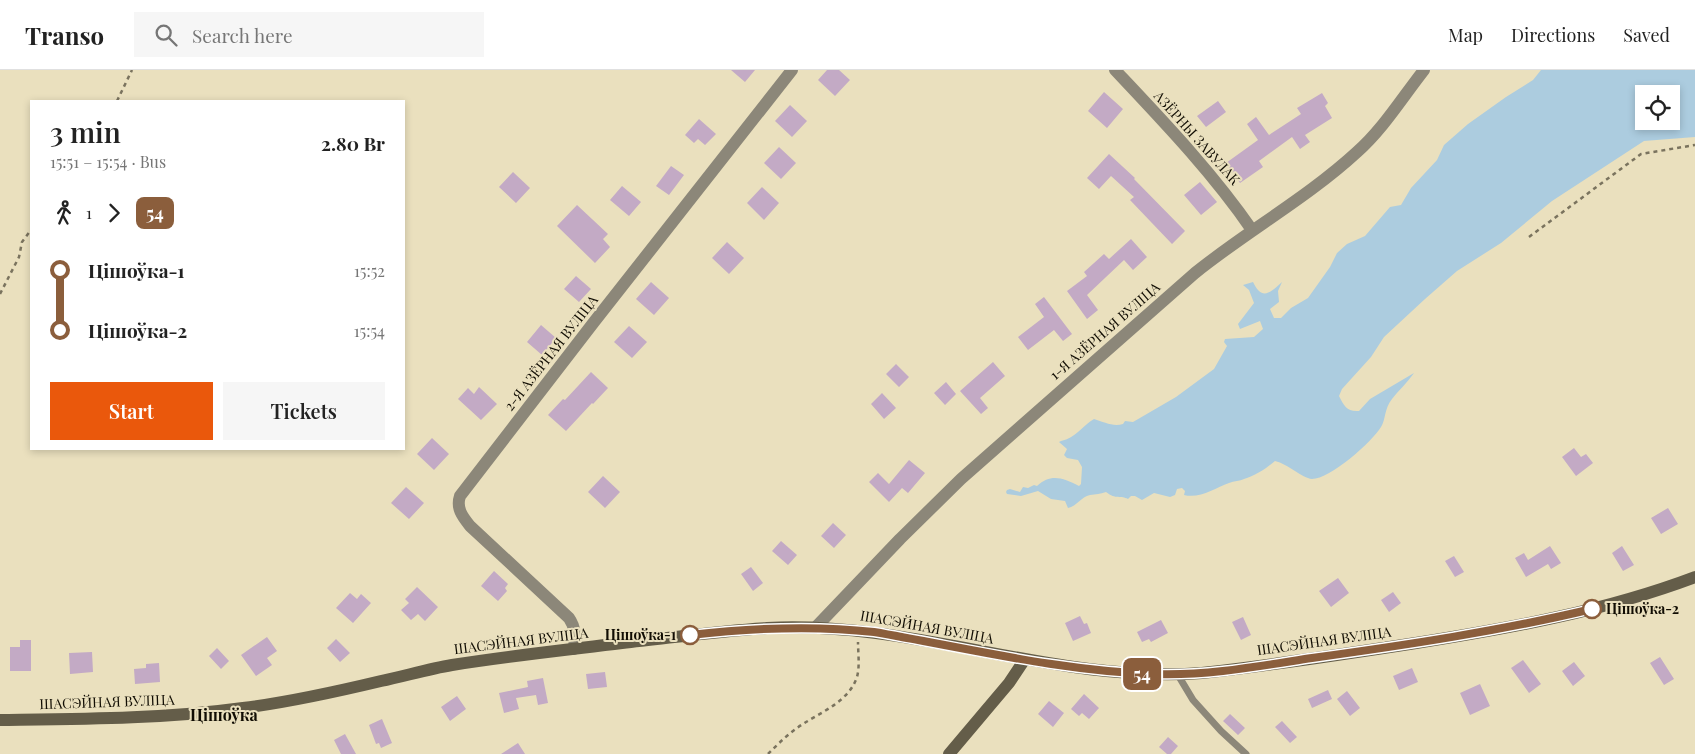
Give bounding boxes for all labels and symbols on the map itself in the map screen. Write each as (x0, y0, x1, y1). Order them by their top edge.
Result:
street label: АЗЁРНЫ ЗАВУЛАК (1149, 86, 1245, 189)
street label: 1-Я АЗЁРНАЯ ВУЛІЦА (1045, 277, 1164, 384)
street label: 2-Я АЗЁРНАЯ ВУЛІЦА (499, 291, 602, 415)
marker: Цішоўка-2 (1582, 599, 1602, 619)
place label: Цішоўка-2 (1606, 599, 1679, 618)
street label: ШАСЭЙНАЯ ВУЛІЦА (859, 605, 996, 648)
street label: ШАСЭЙНАЯ ВУЛІЦА (1256, 622, 1392, 659)
street label: ШАСЭЙНАЯ ВУЛІЦА (453, 623, 589, 658)
place label: Цішоўка-1 (605, 625, 676, 644)
marker: Цішоўка-1 (680, 625, 700, 645)
line badge: 54 (1120, 658, 1164, 690)
street label: ШАСЭЙНАЯ ВУЛІЦА (39, 690, 175, 713)
district label: Цішоўка (190, 704, 259, 725)

